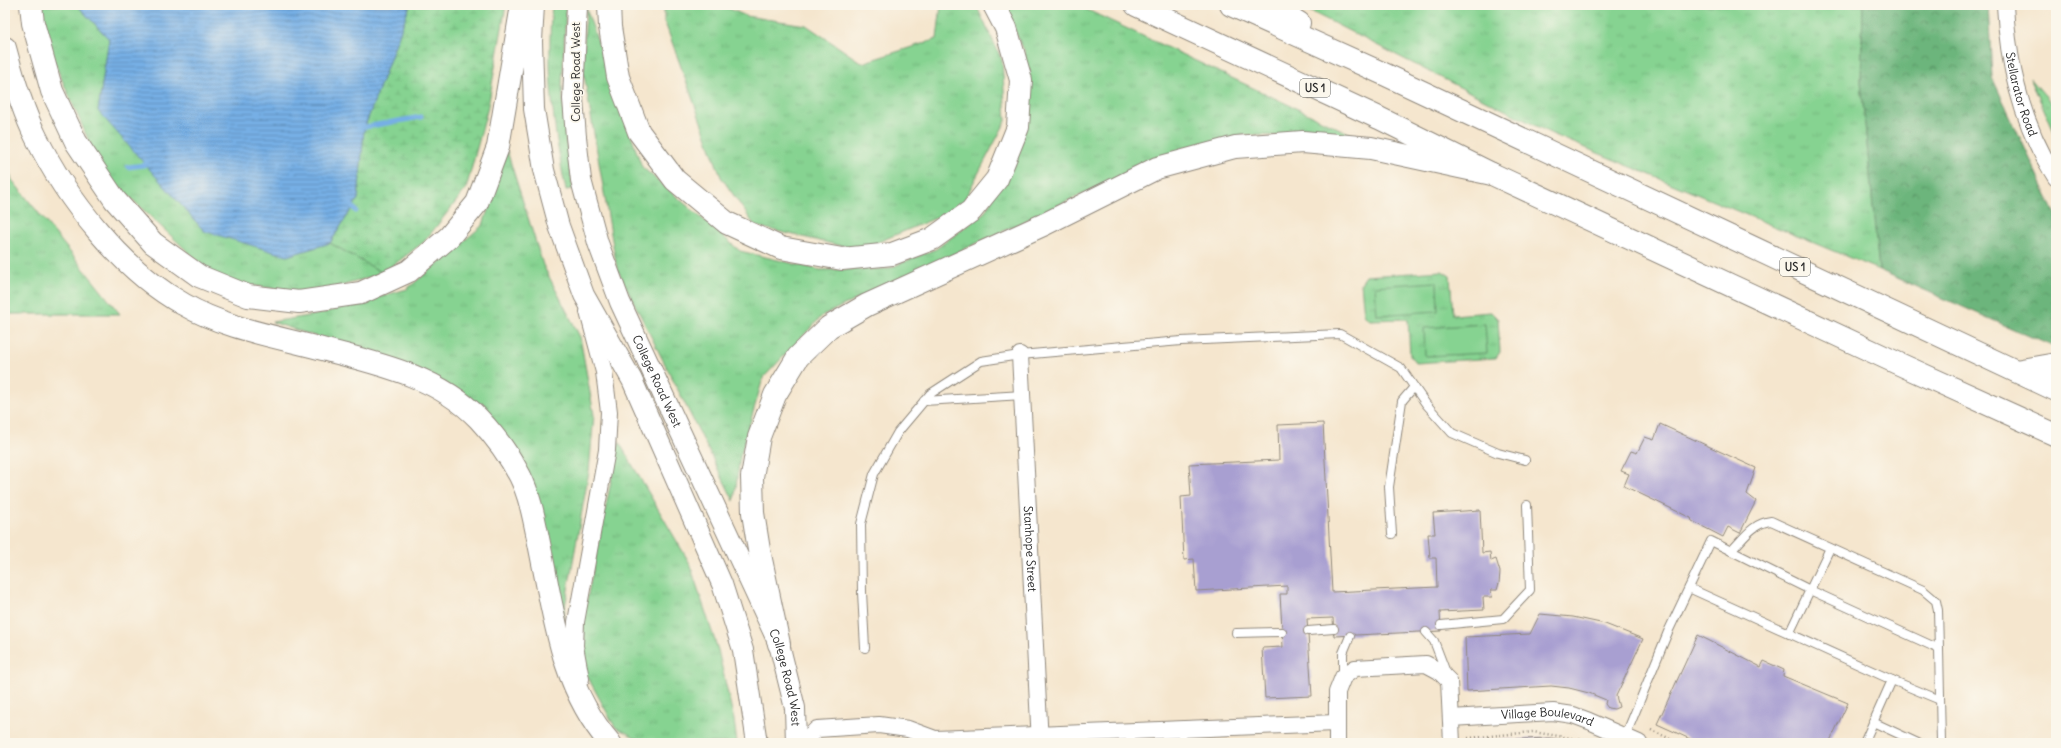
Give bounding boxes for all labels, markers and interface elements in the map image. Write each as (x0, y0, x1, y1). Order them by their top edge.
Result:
street label: College Road West (568, 22, 583, 122)
street label: Stellarator Road (2003, 51, 2041, 139)
road number: US 1 (1300, 79, 1330, 97)
road number: US 1 (1780, 258, 1810, 276)
street label: College Road West (629, 332, 685, 429)
street label: Stanhope Street (1021, 505, 1040, 592)
street label: College Road West (766, 626, 804, 726)
street label: Village Boulevard (1501, 704, 1596, 729)

